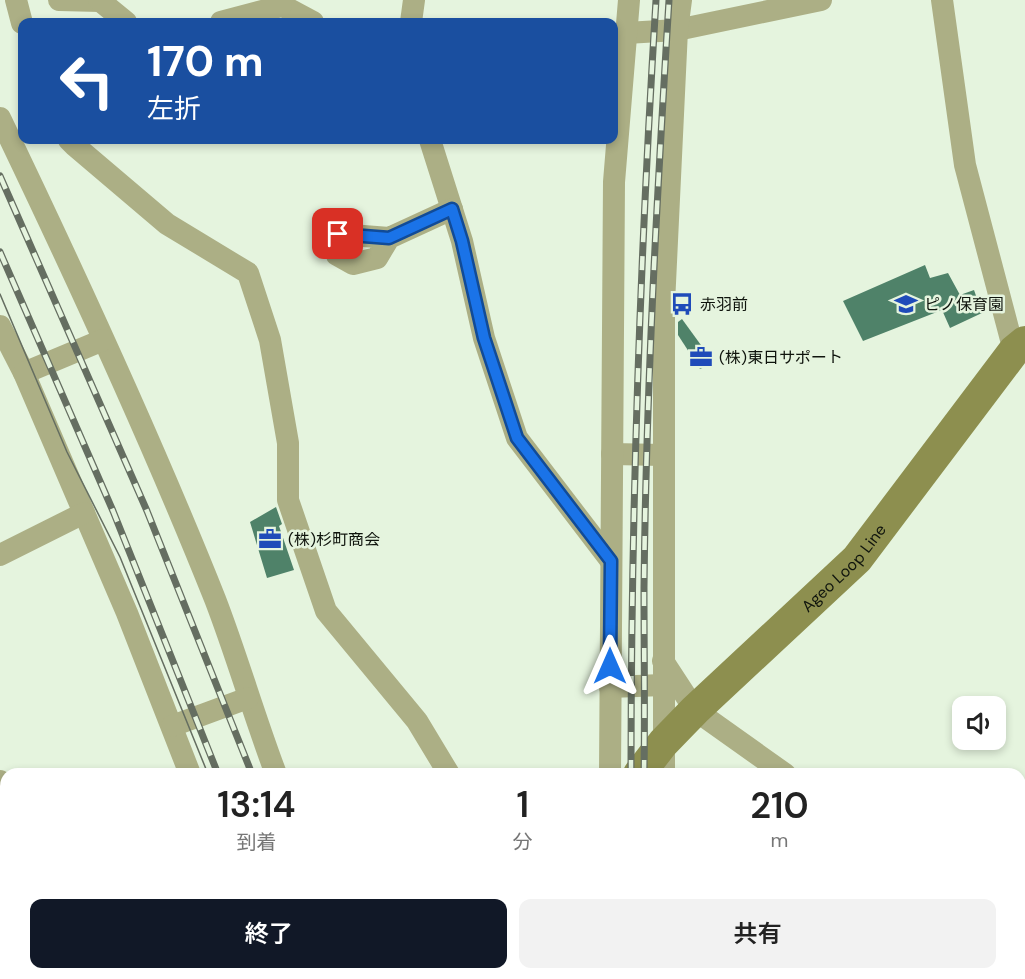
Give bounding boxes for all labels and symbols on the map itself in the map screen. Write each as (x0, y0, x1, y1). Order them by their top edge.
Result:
pin (312, 208, 363, 259)
bus stop icon: 赤羽前 (669, 291, 695, 317)
school or university icon: ピノ保育園 (893, 291, 919, 317)
place label: 赤羽前 (700, 294, 748, 315)
place label: ピノ保育園 (924, 294, 1004, 315)
office icon: (株)東日サポート (688, 344, 714, 370)
place label: (株)東日サポート (719, 347, 843, 368)
street label: Ageo Loop Line (797, 520, 891, 617)
office icon: (株)杉町商会 (257, 526, 283, 552)
place label: (株)杉町商会 (288, 529, 380, 550)
position arrow (578, 634, 642, 698)

